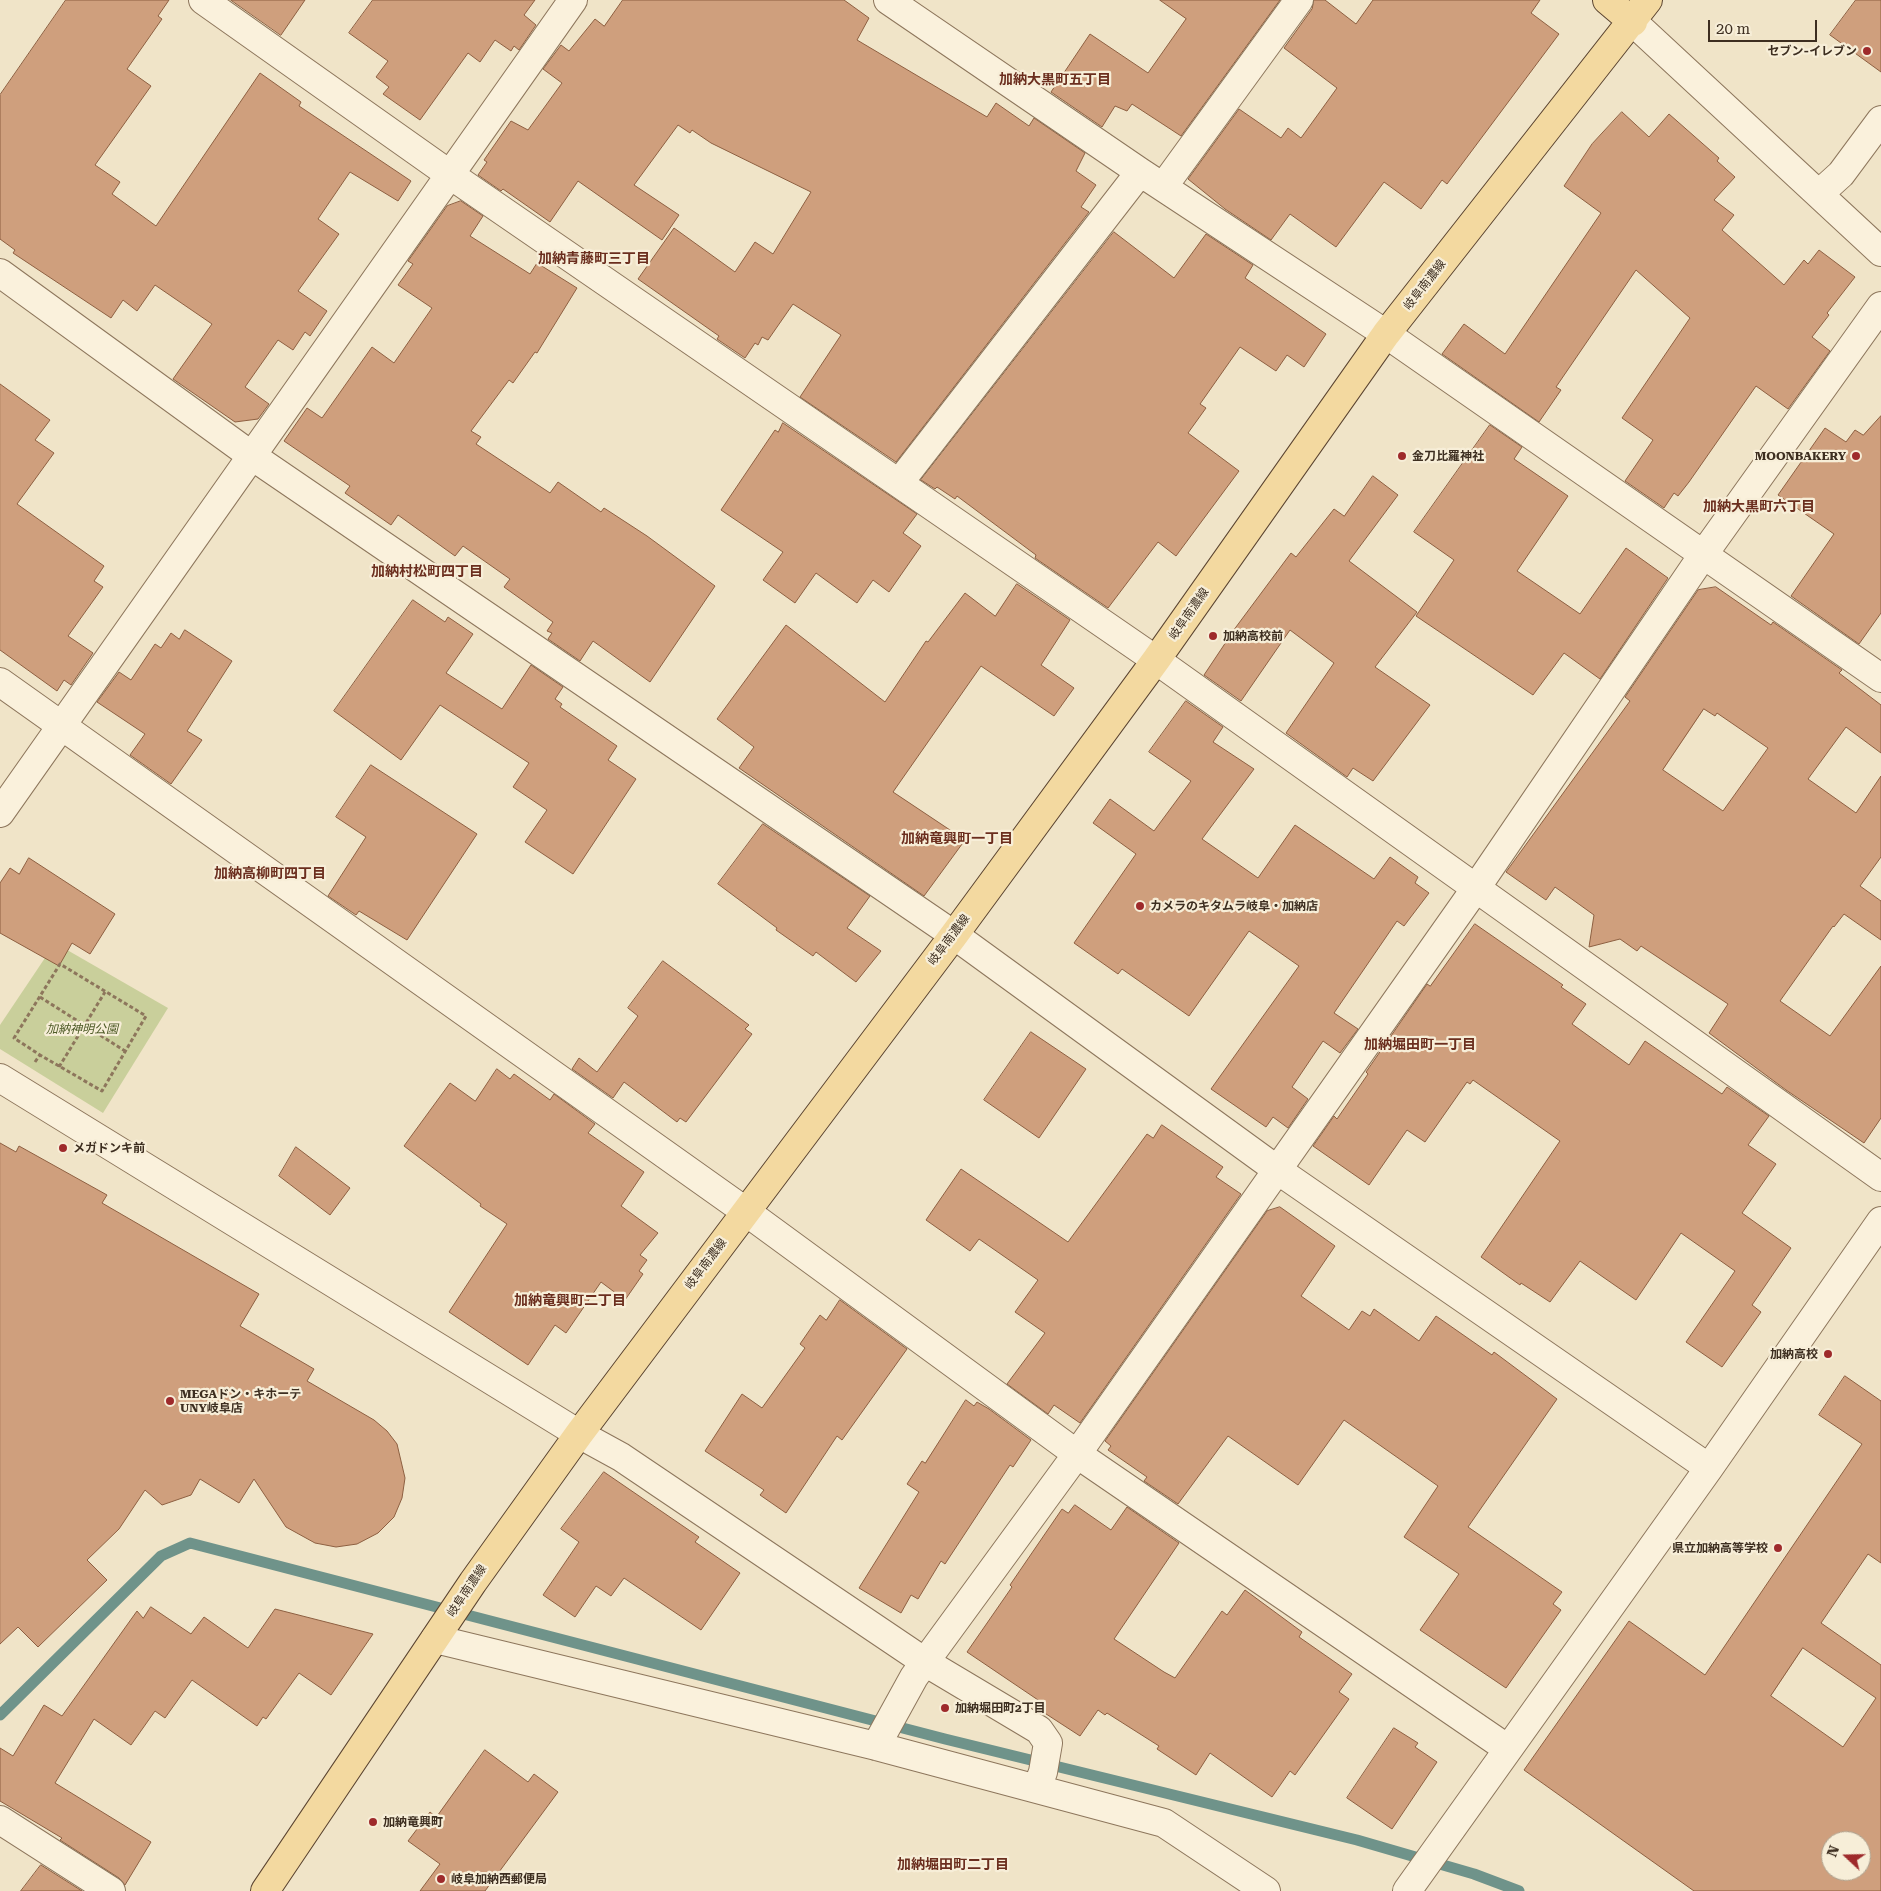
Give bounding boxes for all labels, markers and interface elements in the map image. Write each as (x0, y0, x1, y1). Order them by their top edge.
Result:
scale bar (1711, 10, 1820, 42)
text: 20 m (1716, 20, 1750, 38)
place label: セブン-イレブン (1767, 44, 1857, 58)
marker: セブン-イレブン (1861, 45, 1873, 57)
district label: 加納大黒町五丁目 (999, 72, 1111, 88)
district label: 加納青藤町三丁目 (538, 251, 650, 267)
street label: 岐阜南濃線 (1401, 257, 1449, 313)
place label: 金刀比羅神社 (1412, 449, 1484, 463)
place label: MOONBAKERY (1755, 449, 1846, 463)
marker: 金刀比羅神社 (1396, 450, 1408, 462)
marker: MOONBAKERY (1850, 450, 1862, 462)
district label: 加納大黒町六丁目 (1703, 499, 1815, 515)
district label: 加納村松町四丁目 (371, 564, 483, 580)
street label: 岐阜南濃線 (1166, 585, 1212, 643)
place label: 加納高校前 (1223, 629, 1283, 643)
marker: 加納高校前 (1207, 630, 1219, 642)
district label: 加納竜興町一丁目 (901, 831, 1013, 847)
district label: 加納高柳町四丁目 (214, 866, 326, 882)
place label: カメラのキタムラ岐阜・加納店 (1150, 899, 1318, 913)
marker: カメラのキタムラ岐阜・加納店 (1134, 900, 1146, 912)
street label: 岐阜南濃線 (925, 912, 973, 968)
park label: 加納神明公園 (46, 1022, 118, 1036)
district label: 加納堀田町一丁目 (1364, 1037, 1476, 1053)
place label: メガドンキ前 (73, 1141, 145, 1155)
marker: メガドンキ前 (57, 1142, 69, 1154)
street label: 岐阜南濃線 (682, 1236, 730, 1292)
district label: 加納竜興町二丁目 (514, 1293, 626, 1309)
place label: 加納高校 (1770, 1347, 1818, 1361)
marker: 加納高校 (1822, 1348, 1834, 1360)
place label: MEGAドン・キホーテ UNY岐阜店 (180, 1387, 301, 1415)
marker: MEGAドン・キホーテ UNY岐阜店 (164, 1395, 176, 1407)
place label: 県立加納高等学校 (1672, 1541, 1768, 1555)
marker: 県立加納高等学校 (1772, 1542, 1784, 1554)
street label: 岐阜南濃線 (444, 1562, 490, 1620)
place label: 加納堀田町2丁目 (955, 1701, 1046, 1715)
marker: 加納堀田町2丁目 (939, 1702, 951, 1714)
place label: 加納竜興町 (383, 1815, 443, 1829)
marker: 加納竜興町 (367, 1816, 379, 1828)
north arrow (1821, 1831, 1871, 1881)
text: N (1824, 1843, 1842, 1859)
district label: 加納堀田町二丁目 (897, 1857, 1009, 1873)
place label: 岐阜加納西郵便局 (451, 1872, 547, 1886)
marker: 岐阜加納西郵便局 (435, 1873, 447, 1885)

